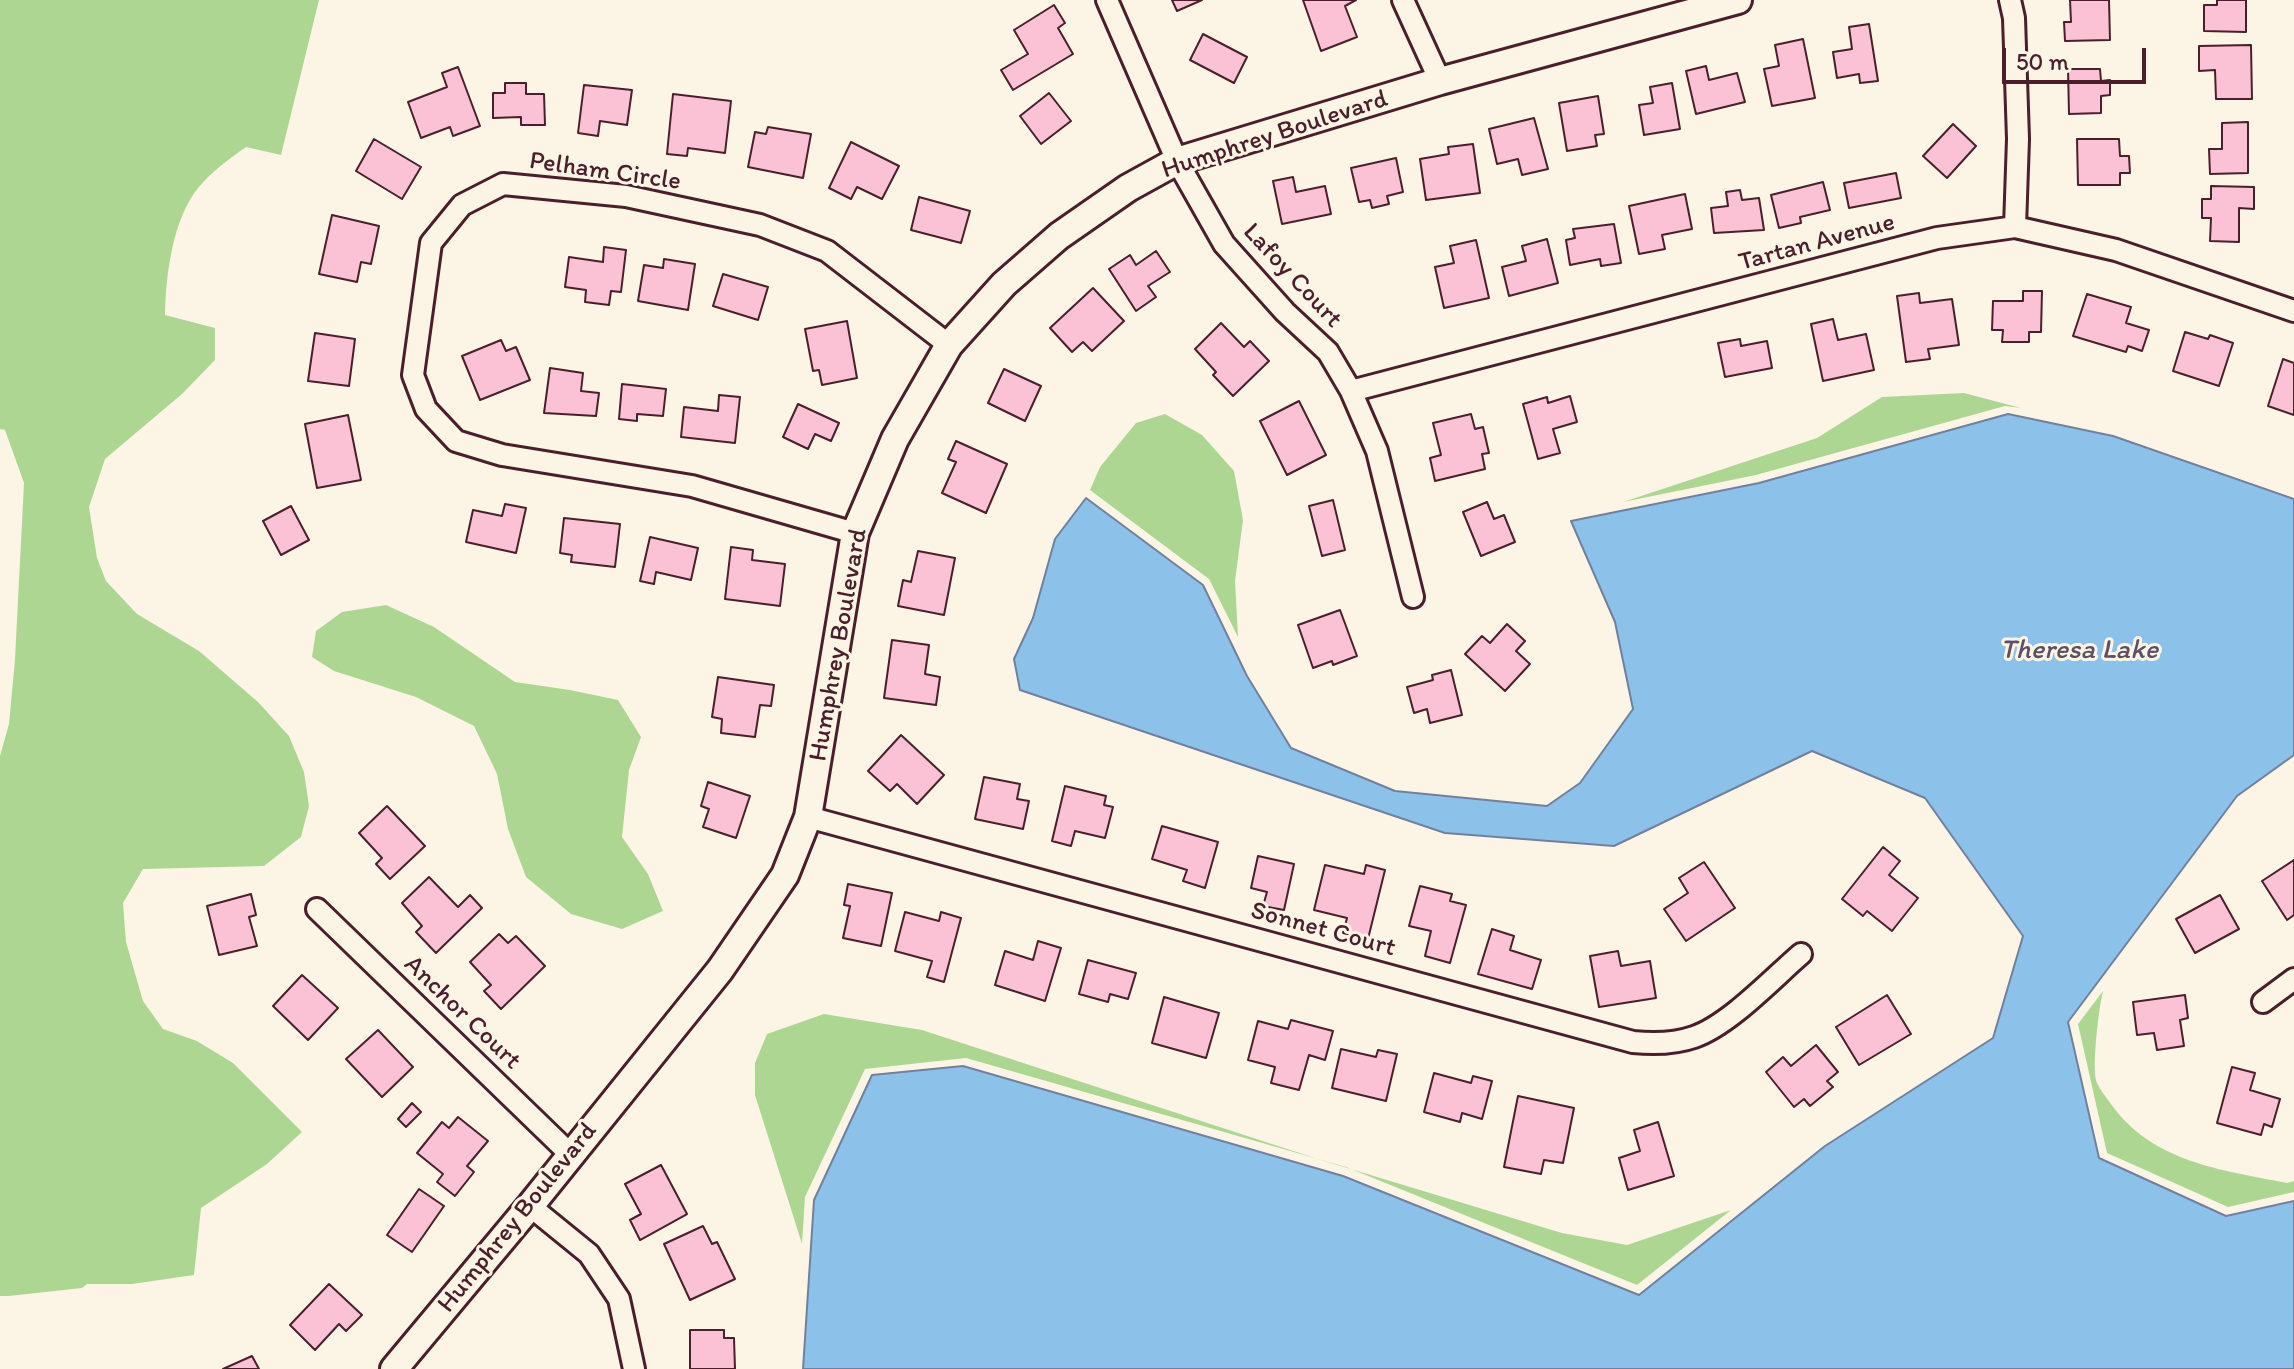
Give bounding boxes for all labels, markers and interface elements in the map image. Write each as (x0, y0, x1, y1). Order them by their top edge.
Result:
scale bar (2006, 32, 2150, 82)
text: 50 m (2016, 47, 2069, 76)
street label: Humphrey Boulevard (1158, 84, 1392, 186)
street label: Pelham Circle (527, 146, 683, 198)
street label: Tartan Avenue (1736, 207, 1898, 279)
street label: Lafoy Court (1236, 217, 1348, 335)
street label: Humphrey Boulevard (803, 526, 875, 764)
water label: Theresa Lake (2000, 634, 2158, 668)
street label: Sonnet Court (1247, 896, 1399, 964)
street label: Anchor Court (397, 949, 527, 1077)
street label: Humphrey Boulevard (432, 1116, 604, 1320)

